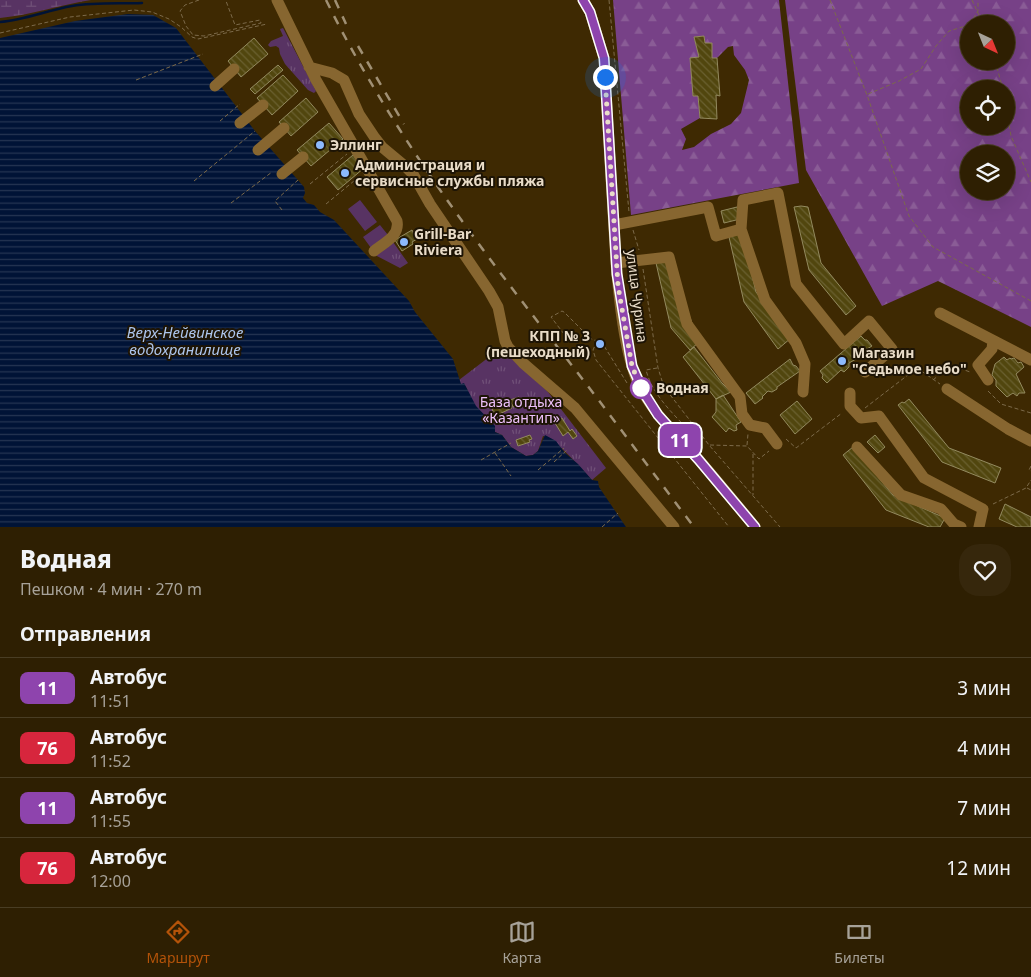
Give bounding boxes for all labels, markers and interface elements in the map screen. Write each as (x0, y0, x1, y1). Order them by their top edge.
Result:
north arrow (960, 15, 1015, 70)
map controls (960, 15, 1015, 200)
your location (593, 65, 618, 90)
button: locate (960, 80, 1015, 135)
place label: Эллинг (330, 135, 382, 154)
marker: Эллинг (314, 139, 326, 151)
button: layers (960, 145, 1015, 200)
place label: Администрация и сервисные службы пляжа (355, 155, 544, 190)
marker: Администрация и сервисные службы пляжа (339, 167, 351, 179)
place label: Grill-Bar Riviera (414, 224, 472, 259)
marker: Grill-Bar Riviera (398, 236, 410, 248)
street label: улица Чурина (622, 248, 653, 343)
water label: Верх-Нейвинское водохранилище (127, 322, 244, 359)
place label: КПП № 3 (пешеходный) (486, 326, 590, 361)
marker: КПП № 3 (пешеходный) (594, 338, 606, 350)
place label: Магазин "Седьмое небо" (852, 343, 967, 378)
marker: Магазин "Седьмое небо" (836, 355, 848, 367)
marker: Водная (630, 377, 652, 399)
place label: Водная (656, 378, 709, 397)
park label: База отдыха «Казантип» (480, 392, 562, 427)
line badge: 11 (658, 424, 702, 456)
text: 11 (670, 428, 690, 452)
text: Водная (20, 542, 112, 575)
button: heart (959, 544, 1011, 596)
text: Пешком · 4 мин · 270 m (20, 578, 202, 600)
text: Отправления (20, 621, 151, 647)
text: Автобус (90, 664, 167, 690)
text: 3 мин (957, 675, 1011, 701)
text: 11 (37, 676, 58, 700)
text: 11:51 (90, 690, 131, 712)
text: Автобус (90, 724, 167, 750)
text: 4 мин (957, 735, 1011, 761)
text: 76 (37, 736, 58, 760)
text: 11:52 (90, 750, 131, 772)
text: Автобус (90, 784, 167, 810)
text: 7 мин (957, 795, 1011, 821)
text: 11 (37, 796, 58, 820)
text: 11:55 (90, 810, 131, 832)
text: Автобус (90, 844, 167, 870)
text: 12 мин (946, 855, 1011, 881)
text: 76 (37, 856, 58, 880)
text: 12:00 (90, 870, 131, 892)
tab: Маршрут (146, 918, 210, 967)
tab: Карта (502, 918, 542, 967)
tab: Билеты (834, 918, 885, 967)

